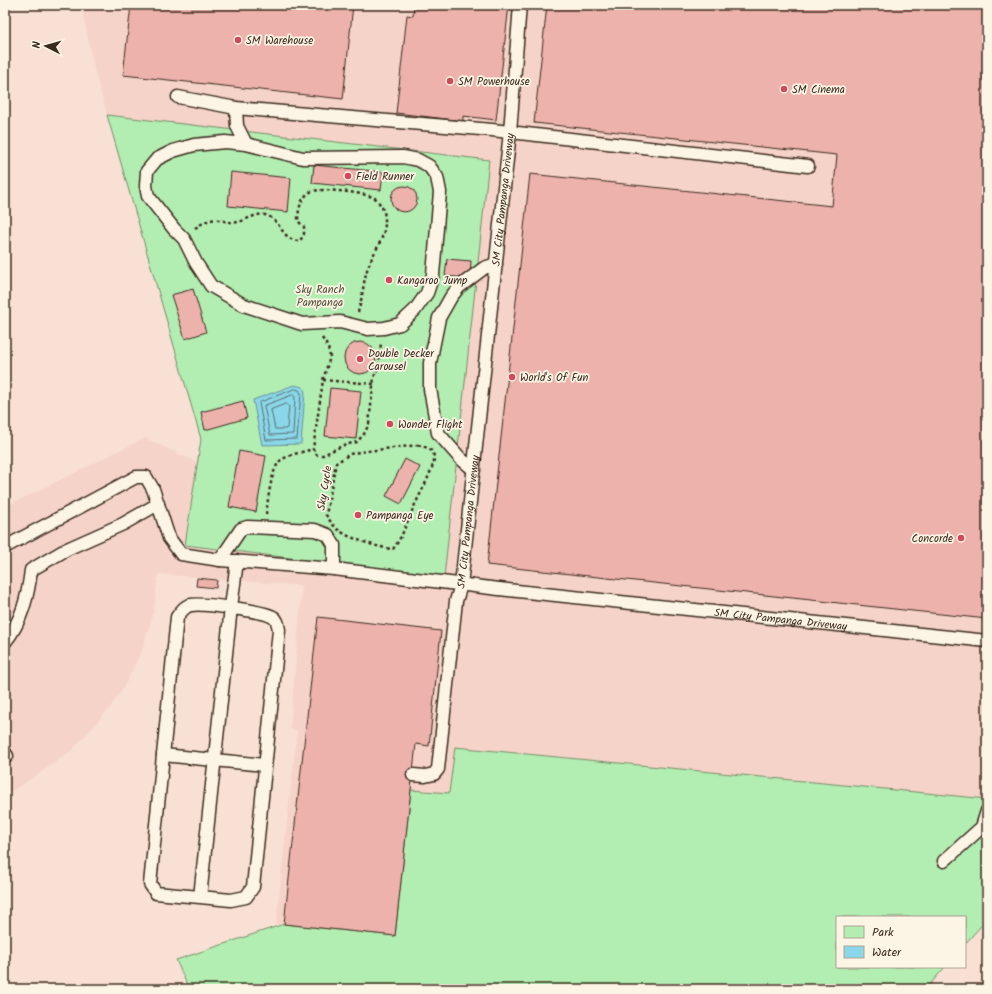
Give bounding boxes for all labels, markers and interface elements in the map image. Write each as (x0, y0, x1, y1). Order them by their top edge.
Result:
north arrow (26, 26, 66, 66)
place label: SM Warehouse (246, 32, 313, 50)
marker: SM Warehouse (233, 35, 243, 45)
text: N (28, 41, 46, 49)
place label: SM Powerhouse (458, 73, 530, 91)
marker: SM Powerhouse (445, 76, 455, 86)
place label: SM Cinema (792, 81, 845, 99)
marker: SM Cinema (779, 84, 789, 94)
street label: SM City Pampanga Driveway (488, 131, 520, 267)
place label: Field Runner (356, 168, 415, 186)
marker: Field Runner (343, 171, 353, 181)
place label: Kangaroo Jump (397, 272, 468, 290)
marker: Kangaroo Jump (384, 275, 394, 285)
park label: Sky Ranch Pampanga (296, 281, 345, 312)
place label: Double Decker Carousel (368, 345, 435, 376)
marker: Double Decker Carousel (355, 354, 365, 364)
place label: World's Of Fun (520, 369, 588, 387)
marker: World's Of Fun (507, 372, 517, 382)
place label: Wonder Flight (398, 416, 463, 434)
marker: Wonder Flight (385, 419, 395, 429)
street label: SM City Pampanga Driveway (452, 454, 485, 591)
street label: Sky Cycle (313, 465, 337, 512)
place label: Pampanga Eye (366, 507, 434, 525)
marker: Pampanga Eye (353, 510, 363, 520)
place label: Concorde (912, 530, 953, 548)
marker: Concorde (956, 533, 966, 543)
street label: SM City Pampanga Driveway (713, 604, 849, 636)
legend (836, 916, 966, 968)
text: Park (872, 923, 894, 942)
text: Water (872, 943, 902, 962)

